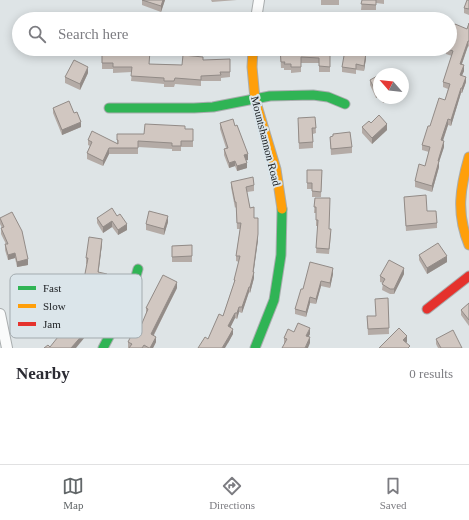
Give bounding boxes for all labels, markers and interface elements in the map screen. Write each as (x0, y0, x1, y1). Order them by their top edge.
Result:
search box (12, 12, 457, 56)
icon: search (26, 23, 48, 45)
text: Search here (58, 26, 128, 42)
north arrow (373, 68, 409, 104)
street label: Mountshannon Road (249, 95, 283, 188)
legend (10, 274, 142, 338)
text: Fast (43, 282, 61, 294)
text: Slow (43, 300, 66, 312)
text: Jam (43, 318, 61, 330)
text: Nearby (16, 364, 70, 383)
text: 0 results (409, 366, 453, 381)
tab: Map (62, 475, 84, 511)
tab: Directions (209, 475, 255, 511)
tab: Saved (380, 475, 407, 511)

